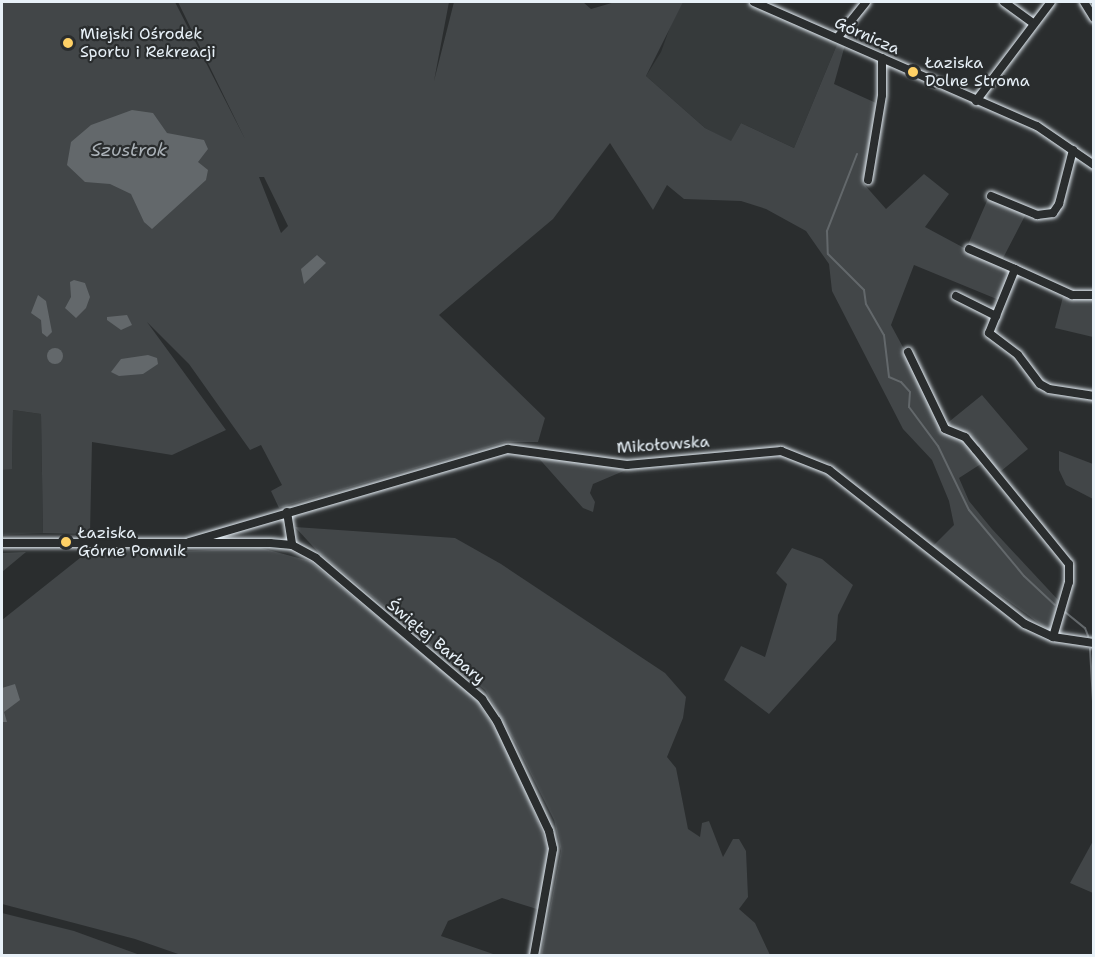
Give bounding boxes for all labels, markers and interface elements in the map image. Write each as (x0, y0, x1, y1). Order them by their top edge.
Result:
street label: Górnicza (831, 13, 903, 59)
place label: Miejski Ośrodek Sportu i Rekreacji (80, 24, 216, 62)
marker: Miejski Ośrodek Sportu i Rekreacji (61, 36, 75, 50)
place label: Łaziska Dolne Stroma (925, 53, 1030, 91)
marker: Łaziska Dolne Stroma (906, 65, 920, 79)
water label: Szustrok (91, 139, 167, 161)
street label: Mikołowska (616, 432, 710, 458)
place label: Łaziska Górne Pomnik (78, 523, 186, 561)
marker: Łaziska Górne Pomnik (59, 535, 73, 549)
street label: Świętej Barbary (383, 596, 489, 688)

